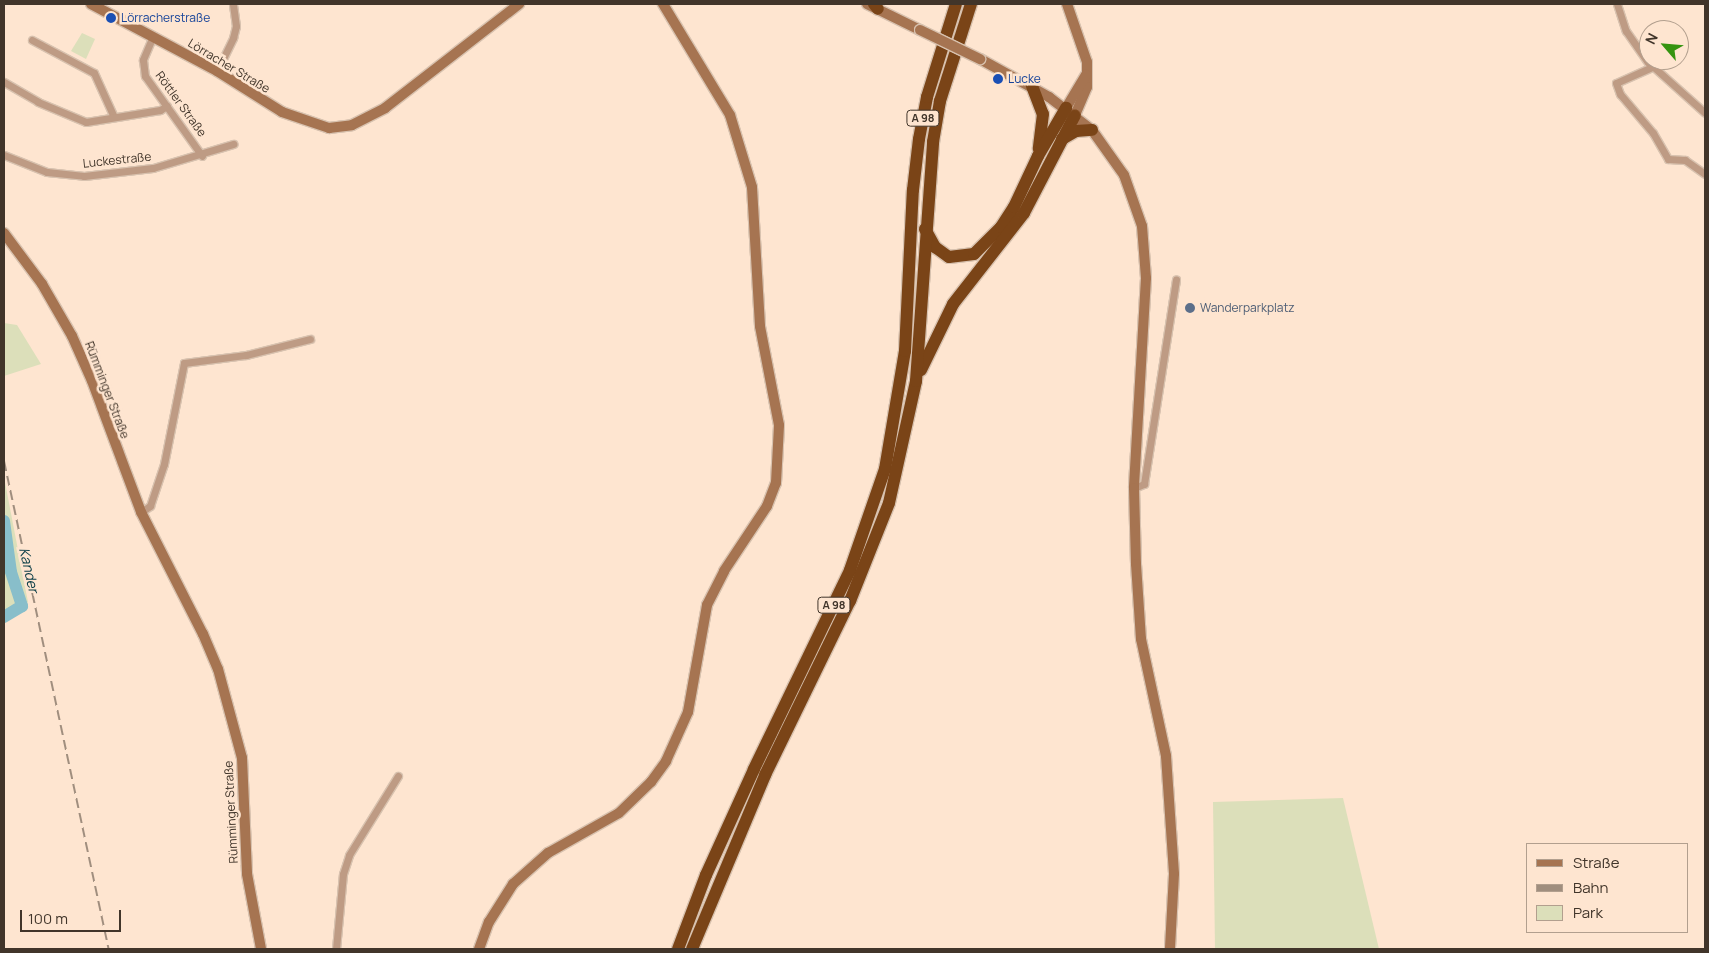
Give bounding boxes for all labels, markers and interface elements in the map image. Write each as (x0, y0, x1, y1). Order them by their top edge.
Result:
place label: Lörracherstraße (121, 11, 210, 25)
marker: Lörracherstraße (105, 12, 117, 24)
north arrow (1639, 20, 1689, 70)
text: N (1640, 30, 1662, 47)
street label: Lörracher Straße (185, 36, 273, 96)
street label: Röttler Straße (152, 69, 210, 139)
place label: Lucke (1008, 72, 1041, 86)
marker: Lucke (992, 73, 1004, 85)
road number: A 98 (906, 110, 940, 126)
street label: Luckestraße (82, 149, 152, 171)
place label: Wanderparkplatz (1200, 301, 1295, 315)
marker: Wanderparkplatz (1184, 302, 1196, 314)
street label: Rümminger Straße (82, 339, 132, 441)
water label: Kander (16, 546, 42, 594)
road number: A 98 (816, 596, 852, 614)
street label: Rümminger Straße (221, 760, 241, 864)
legend (1526, 843, 1689, 933)
text: Straße (1573, 852, 1619, 873)
text: Bahn (1573, 877, 1608, 898)
scale bar (22, 900, 124, 932)
text: Park (1573, 902, 1603, 923)
text: 100 m (28, 908, 68, 929)

